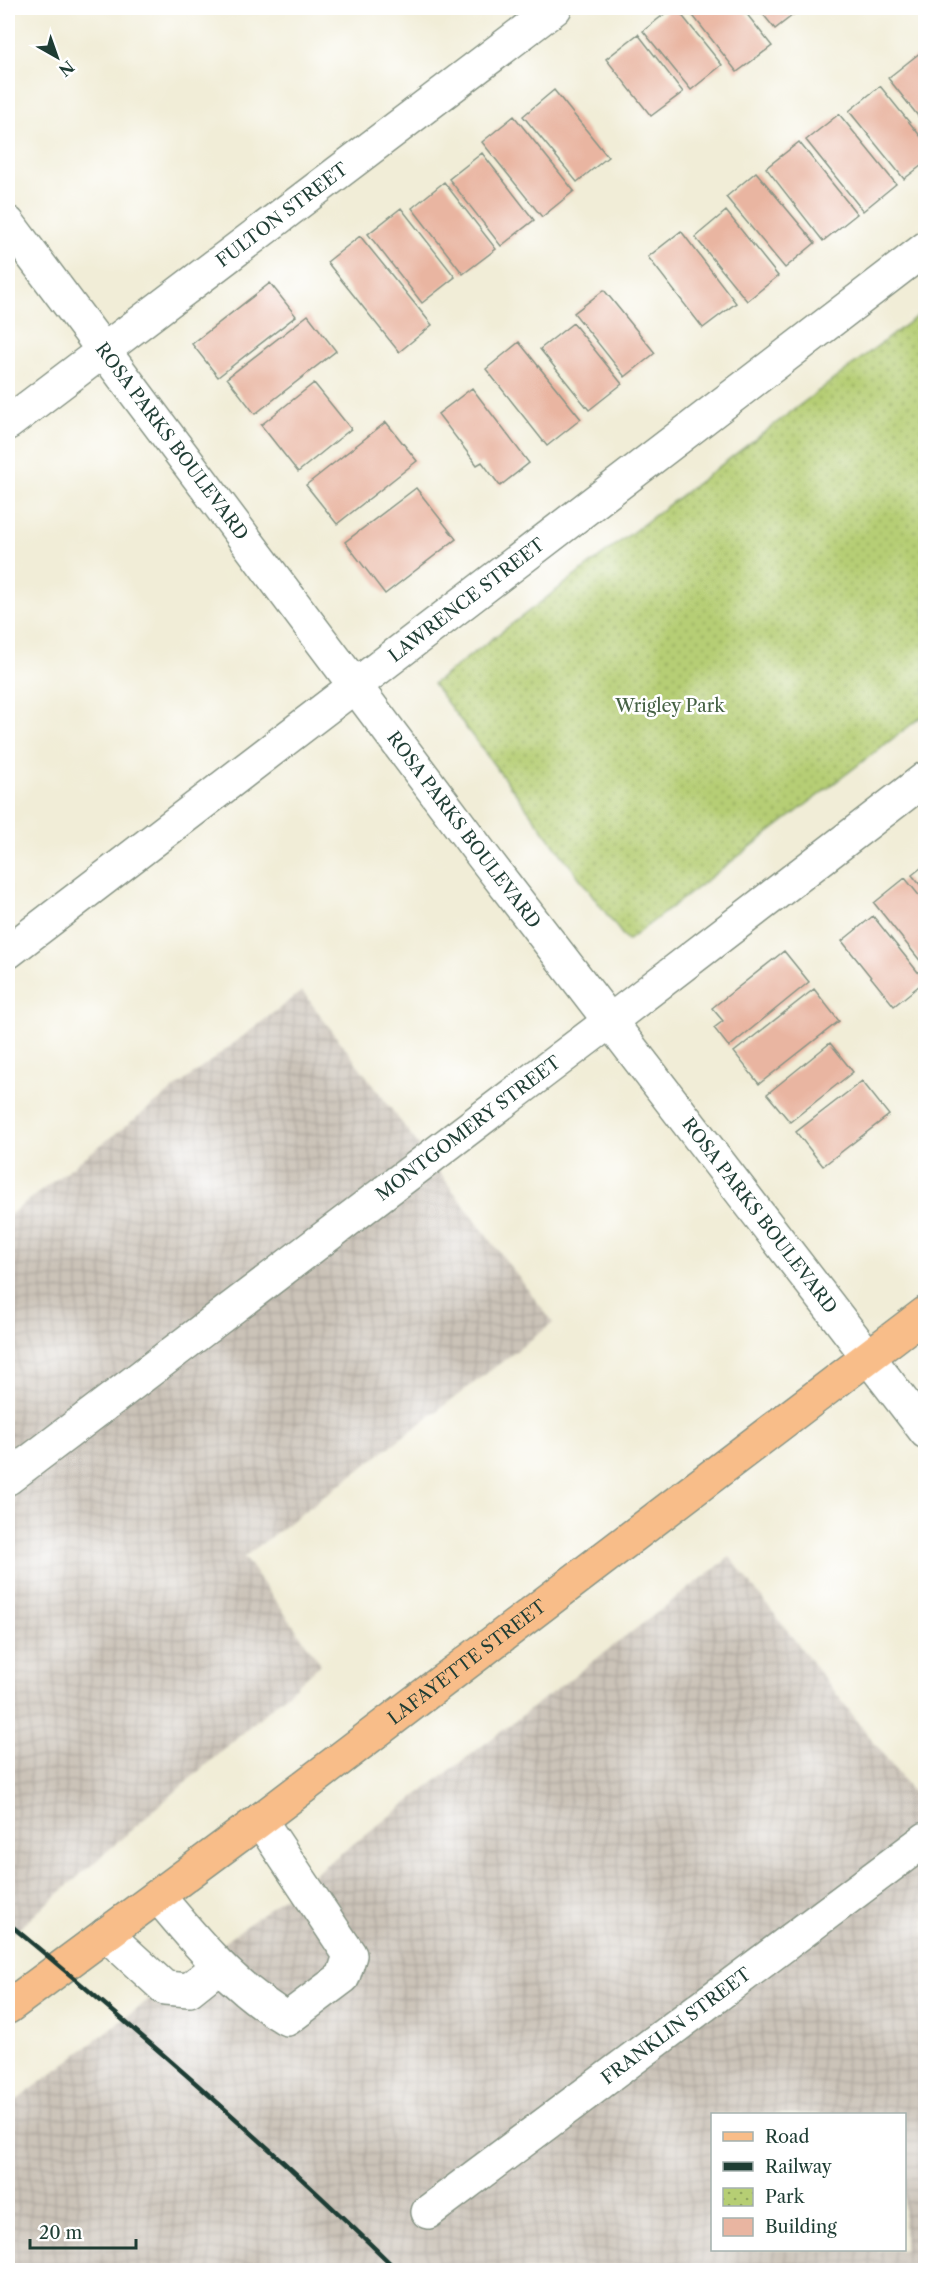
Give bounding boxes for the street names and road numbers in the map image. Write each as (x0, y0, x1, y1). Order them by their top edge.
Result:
street label: FULTON STREET (212, 158, 353, 272)
street label: ROSA PARKS BOULEVARD (91, 338, 253, 544)
street label: LAWRENCE STREET (384, 533, 549, 667)
street label: ROSA PARKS BOULEVARD (382, 727, 545, 933)
street label: MONTGOMERY STREET (372, 1051, 565, 1206)
street label: ROSA PARKS BOULEVARD (677, 1113, 842, 1318)
street label: LAFAYETTE STREET (384, 1595, 551, 1730)
street label: FRANKLIN STREET (597, 1963, 756, 2089)

